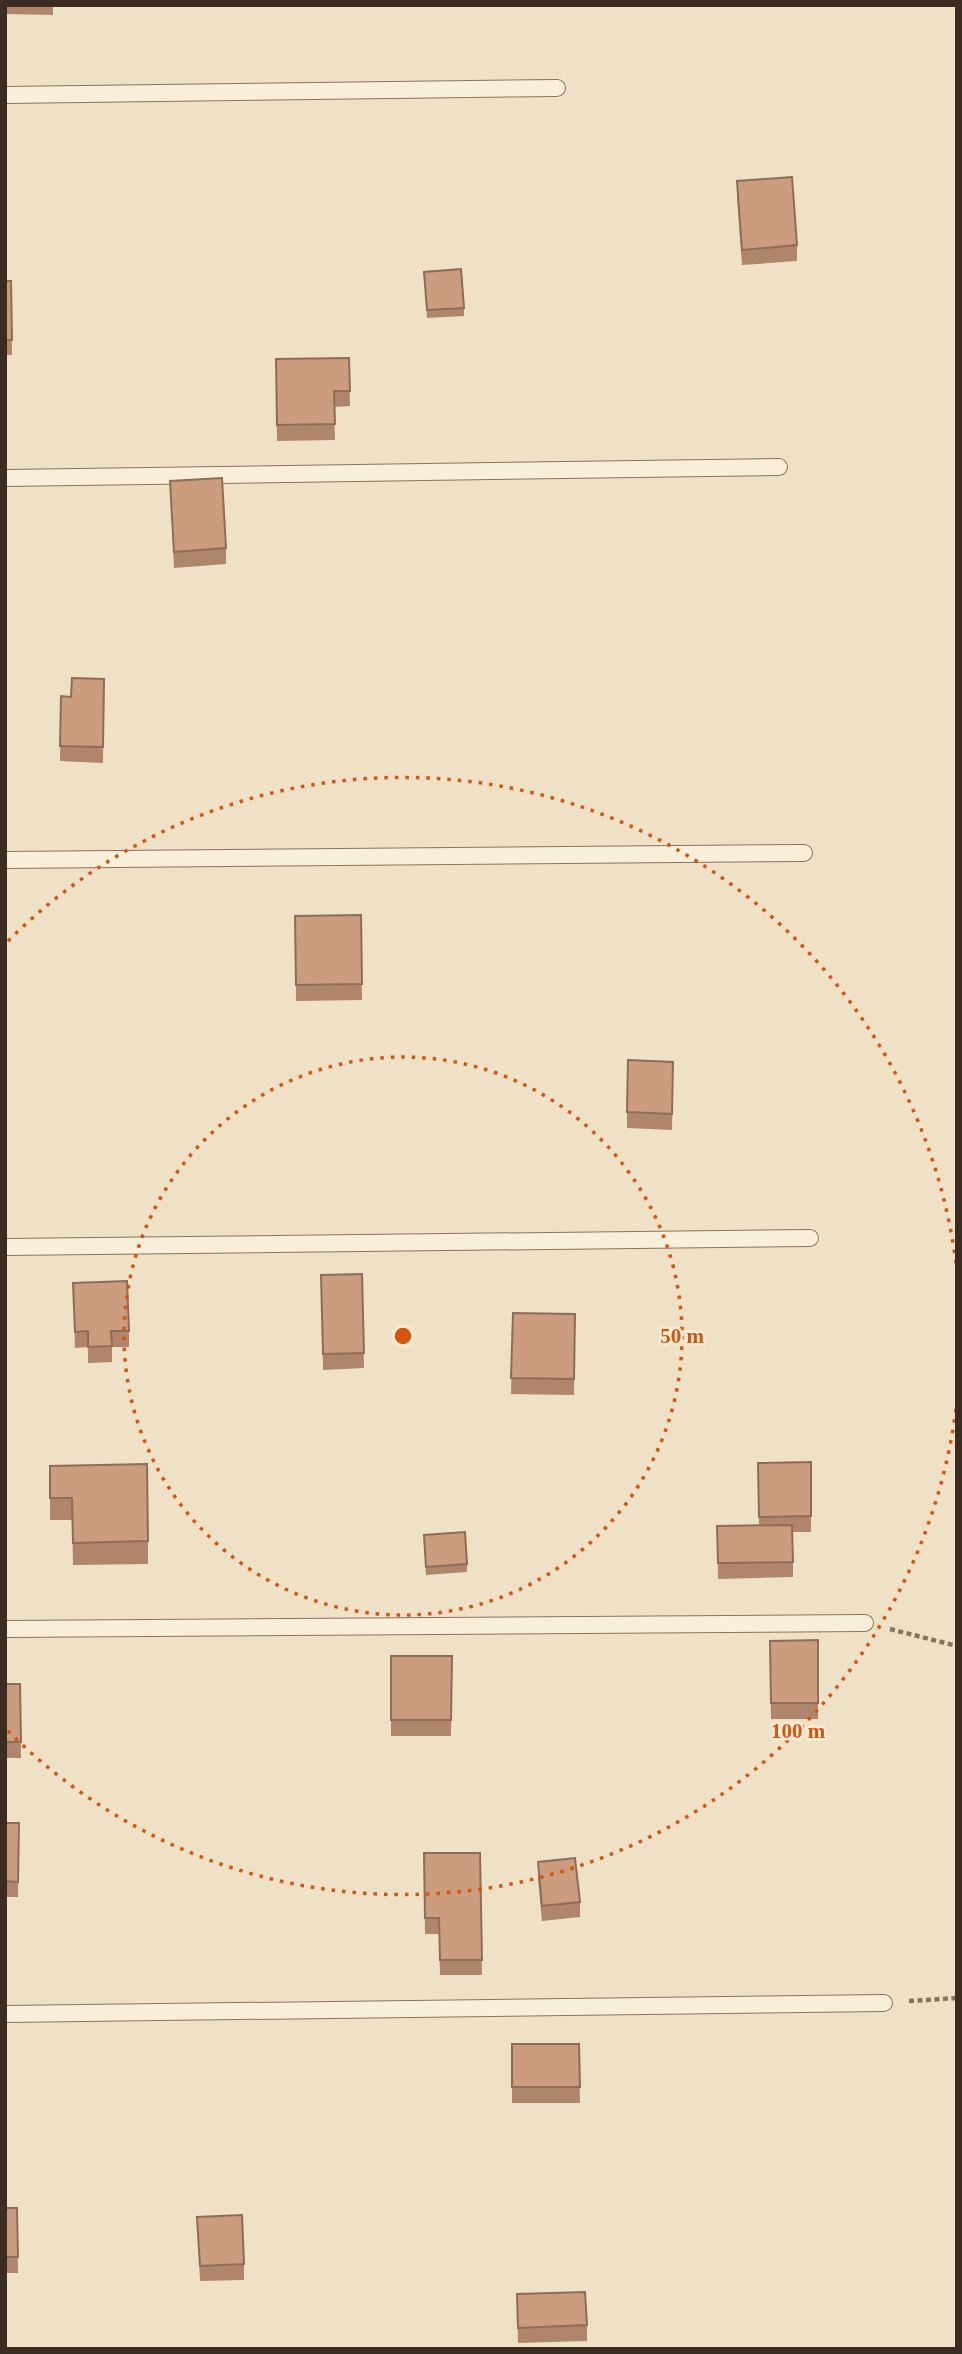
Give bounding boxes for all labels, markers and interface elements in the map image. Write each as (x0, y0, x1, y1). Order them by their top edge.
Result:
centre of rings (391, 1324, 415, 1348)
text: 50 m (660, 1324, 704, 1348)
text: 100 m (771, 1719, 826, 1743)

